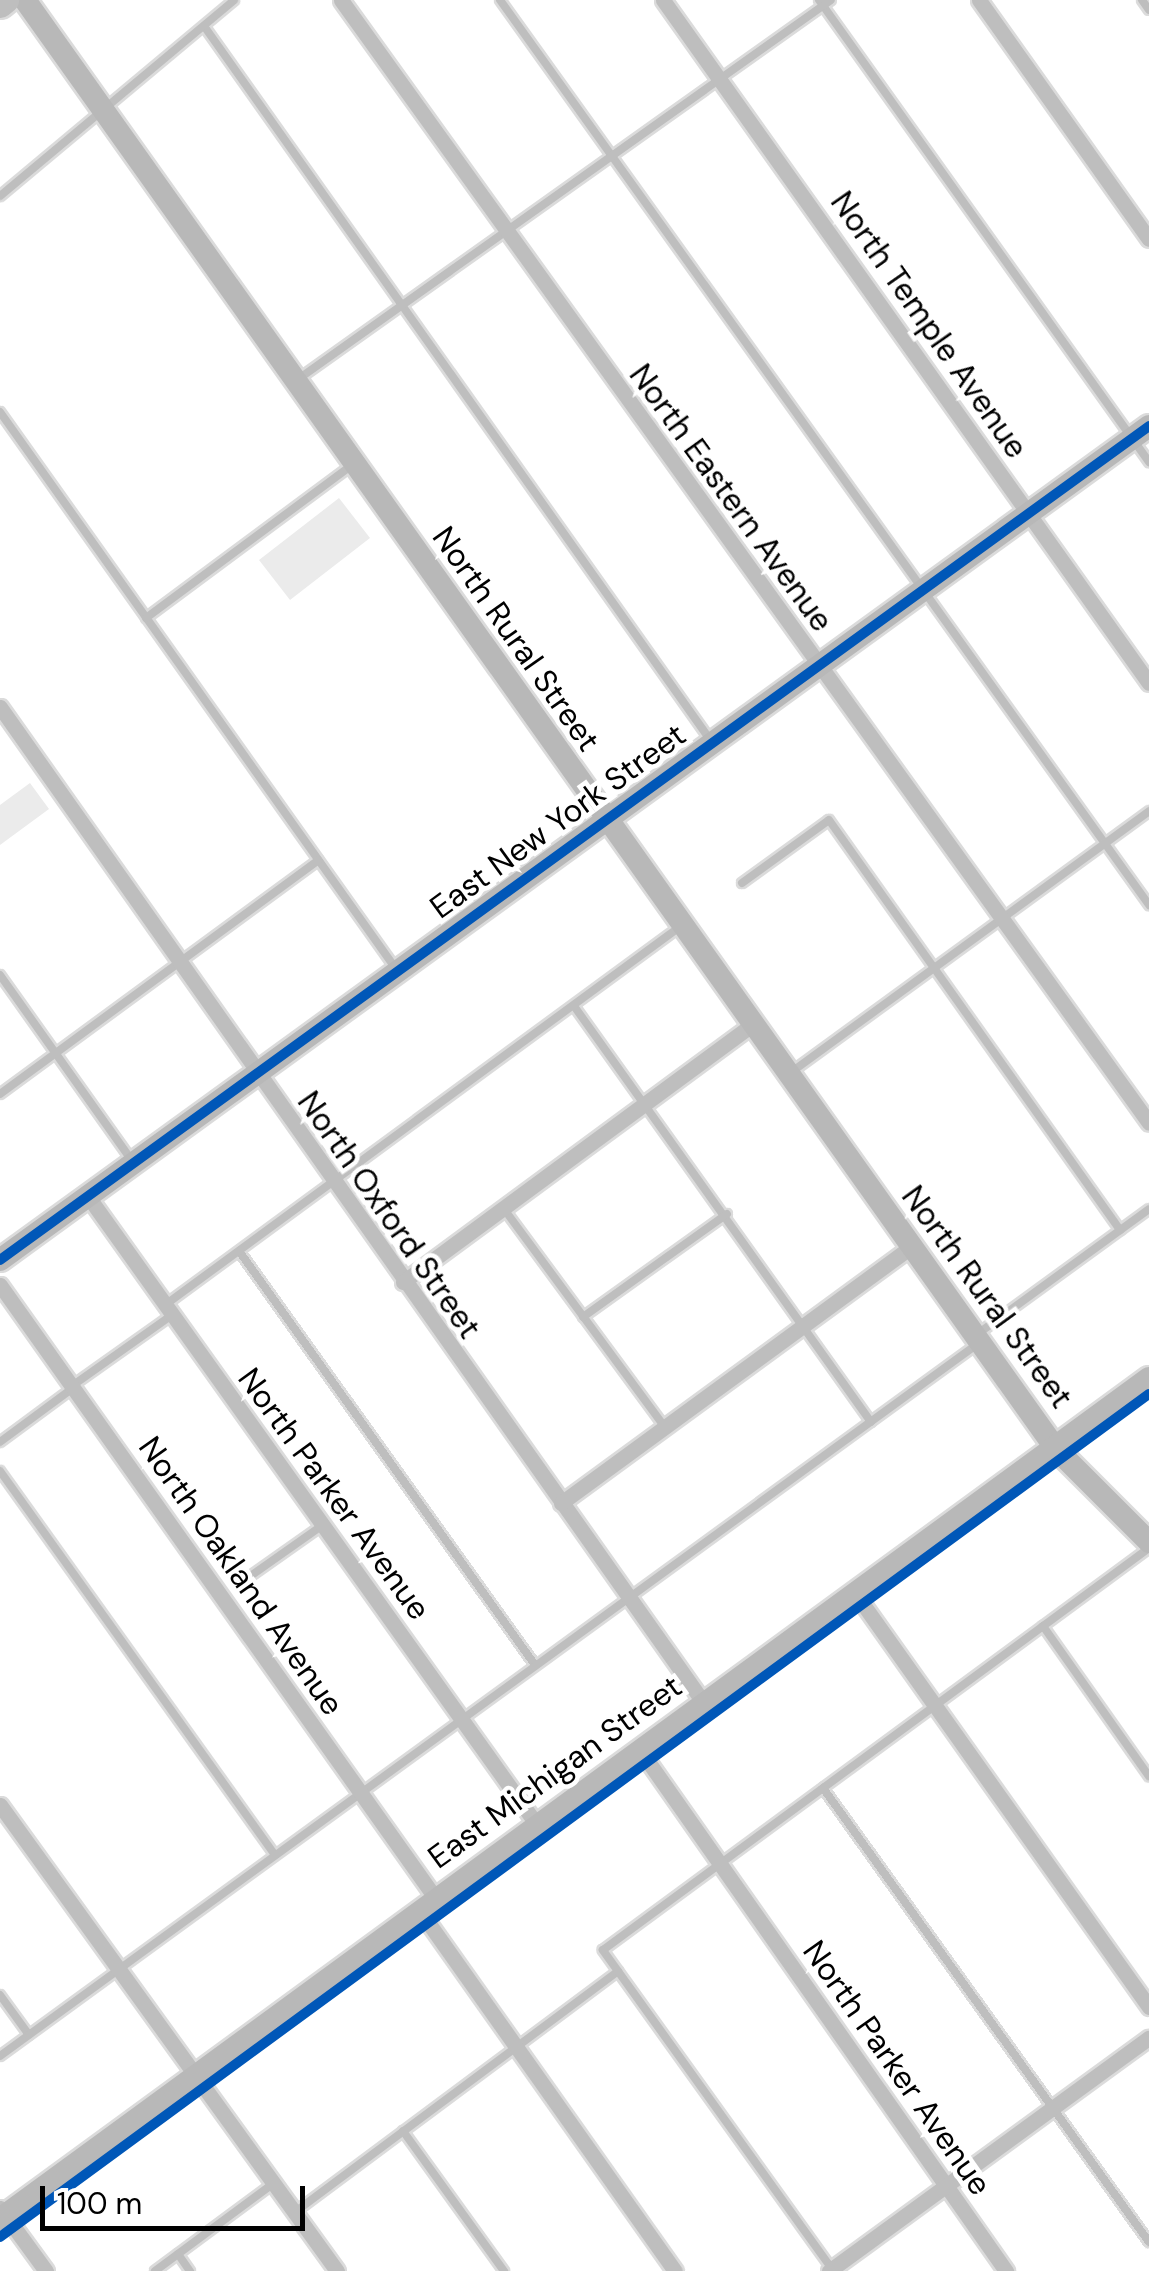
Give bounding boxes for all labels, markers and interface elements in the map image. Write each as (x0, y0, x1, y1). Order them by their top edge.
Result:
street label: North Temple Avenue (822, 184, 1036, 466)
street label: North Eastern Avenue (621, 357, 841, 639)
street label: North Rural Street (424, 519, 608, 759)
street label: East New York Street (423, 715, 693, 927)
street label: North Oxford Street (289, 1084, 489, 1346)
street label: North Rural Street (893, 1178, 1081, 1416)
street label: North Parker Avenue (230, 1361, 438, 1627)
street label: North Oakland Avenue (130, 1429, 352, 1723)
street label: East Michigan Street (421, 1667, 689, 1877)
street label: North Parker Avenue (795, 1933, 999, 2203)
scale bar (45, 2166, 310, 2228)
text: 100 m (57, 2184, 142, 2223)

